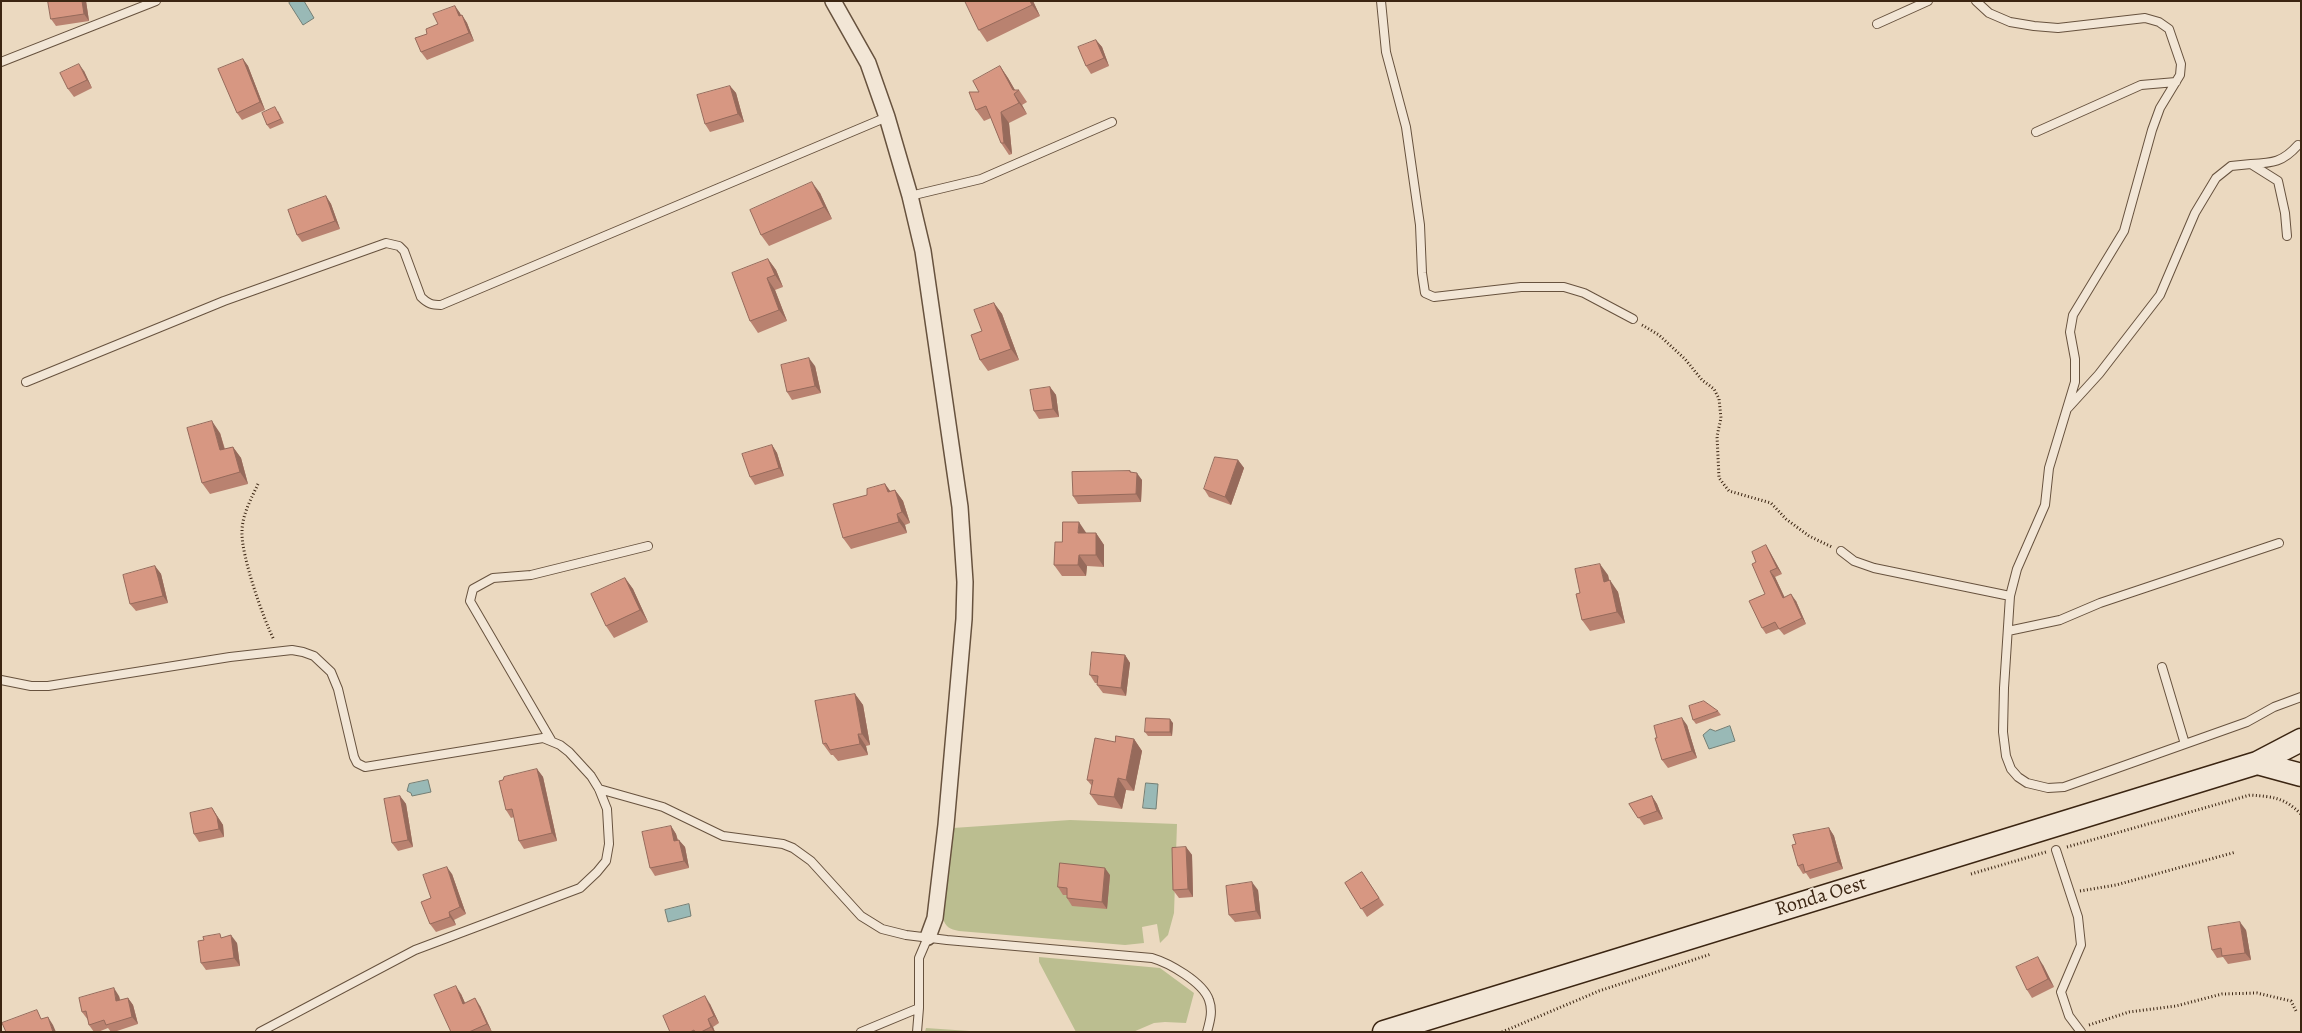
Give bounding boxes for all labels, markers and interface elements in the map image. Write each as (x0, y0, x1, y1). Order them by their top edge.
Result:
street label: Ronda Oest (1773, 872, 1869, 922)

